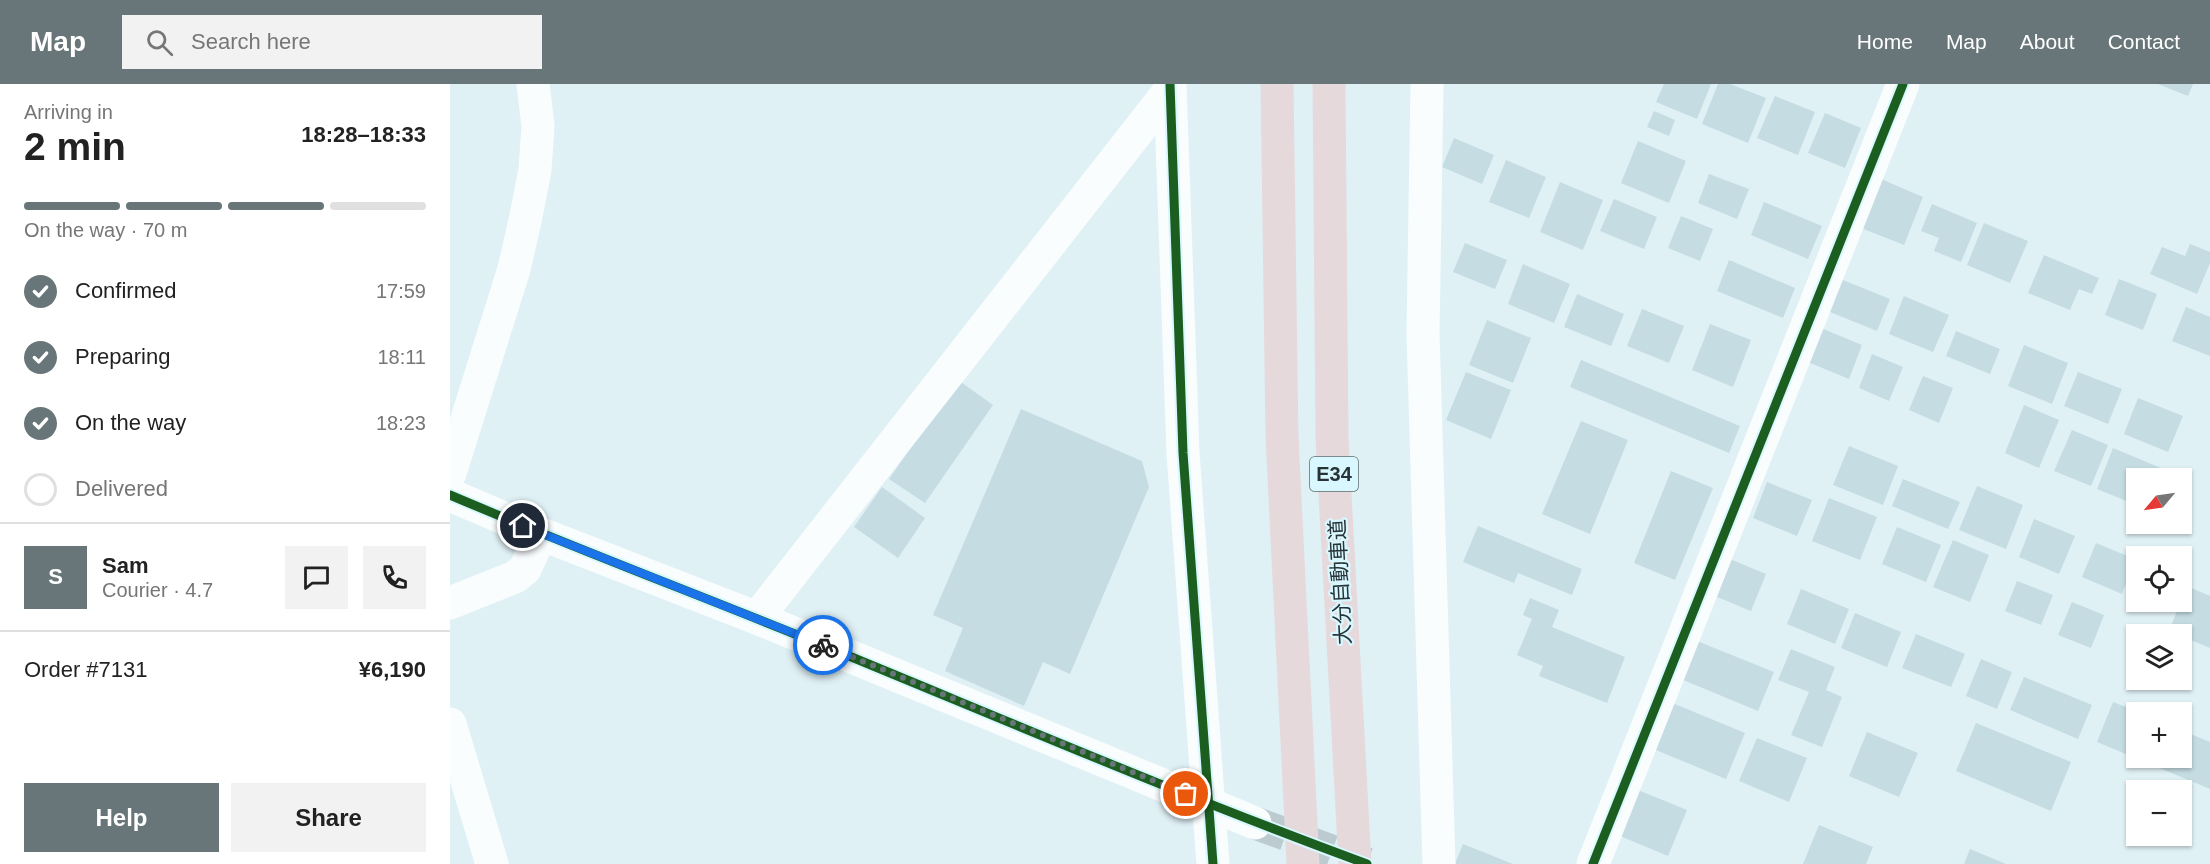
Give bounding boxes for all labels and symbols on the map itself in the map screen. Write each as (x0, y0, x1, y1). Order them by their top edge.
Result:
road number: E34 (1310, 457, 1358, 491)
north arrow (2126, 468, 2192, 534)
pin (497, 500, 548, 551)
street label: 大分自動車道 (1325, 518, 1355, 646)
courier (793, 615, 853, 675)
pin (1160, 768, 1211, 819)

